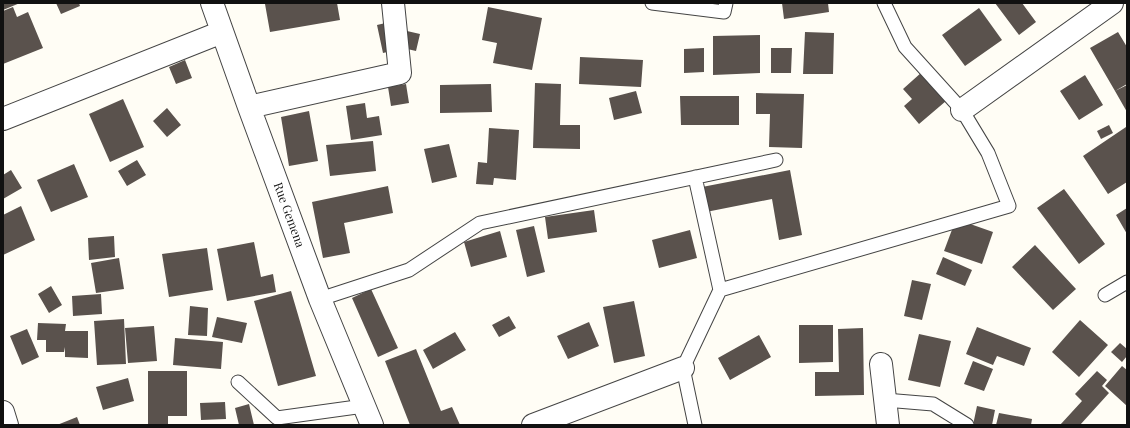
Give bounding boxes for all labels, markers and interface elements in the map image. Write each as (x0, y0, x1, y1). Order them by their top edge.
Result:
street label: Rue Gemena (271, 180, 309, 249)

